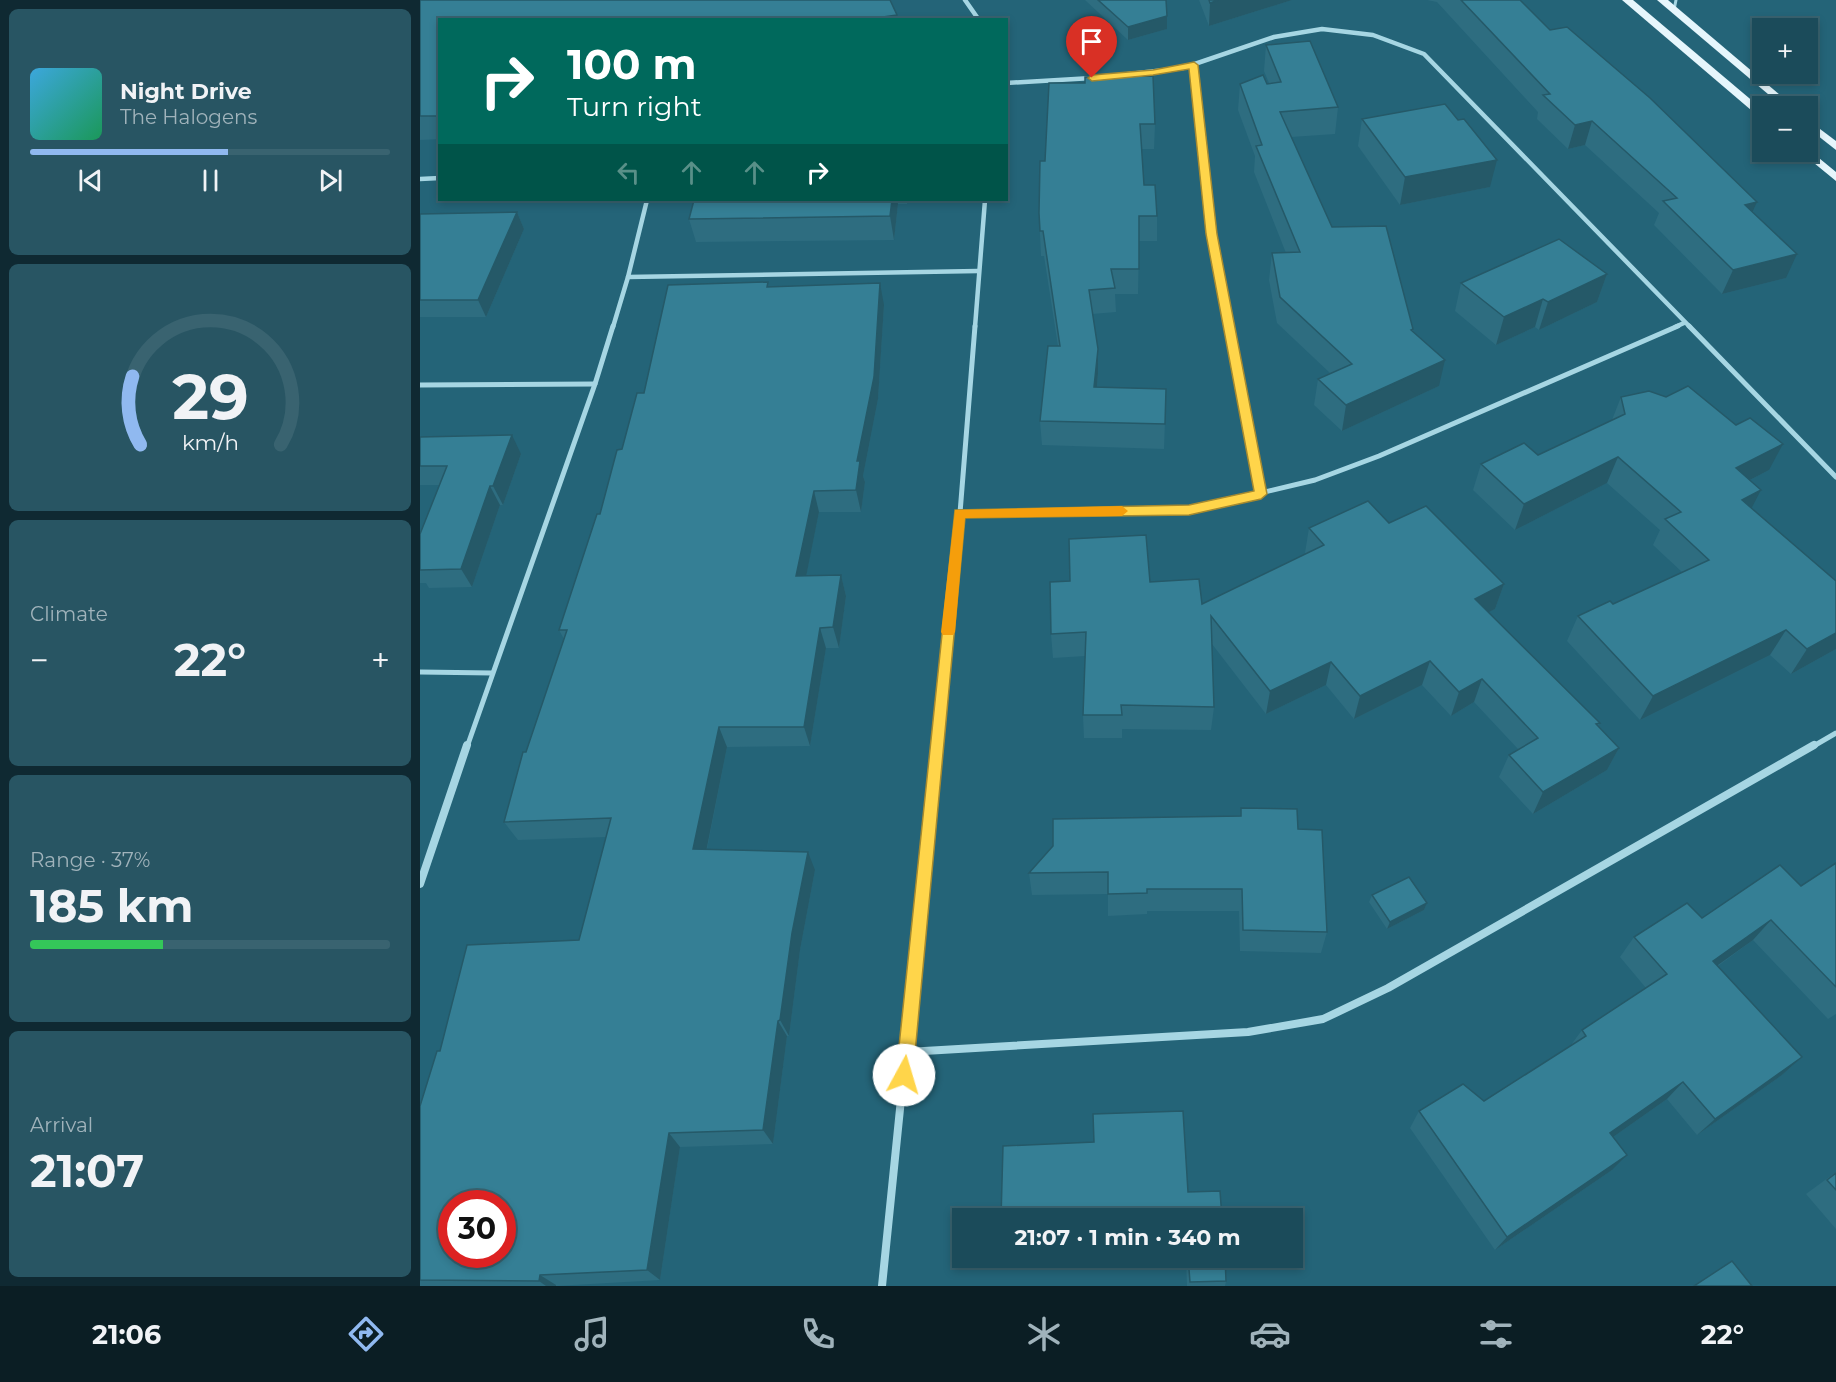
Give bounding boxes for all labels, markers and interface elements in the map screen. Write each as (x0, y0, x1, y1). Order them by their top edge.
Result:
pin (1066, 16, 1117, 78)
map controls (1752, 18, 1818, 162)
button: + (1752, 18, 1818, 84)
icon: arrive (1075, 25, 1108, 58)
text: 100 m (567, 38, 696, 90)
icon: right (468, 42, 546, 120)
text: Night Drive (120, 78, 252, 105)
text: Turn right (567, 90, 702, 123)
button: − (1752, 96, 1818, 162)
text: The Halogens (120, 105, 257, 129)
icon: left (612, 156, 645, 189)
icon: ahead (675, 156, 708, 189)
icon: ahead (738, 156, 771, 189)
icon: right (801, 156, 834, 189)
icon: previous (74, 164, 107, 197)
icon: pause (194, 164, 227, 197)
icon: next (314, 164, 347, 197)
text: 29 (172, 359, 248, 435)
text: km/h (181, 429, 239, 455)
text: Climate (30, 602, 108, 626)
text: 22° (174, 632, 246, 687)
text: − (30, 640, 49, 680)
text: + (371, 640, 390, 680)
text: Range · 37% (30, 848, 150, 872)
text: 185 km (30, 878, 193, 933)
position arrow (872, 1043, 936, 1107)
text: Arrival (30, 1113, 93, 1137)
text: 21:07 (30, 1143, 144, 1198)
speed limit sign: 30 (438, 1190, 516, 1268)
text: 21:07 · 1 min · 340 m (1014, 1224, 1241, 1251)
icon: directions (345, 1313, 387, 1355)
icon: music (571, 1313, 613, 1355)
icon: phone (797, 1313, 839, 1355)
icon: climate (1023, 1313, 1065, 1355)
icon: car (1249, 1313, 1291, 1355)
icon: filters (1475, 1313, 1517, 1355)
text: 21:06 (92, 1318, 161, 1351)
text: 22° (1701, 1318, 1744, 1351)

